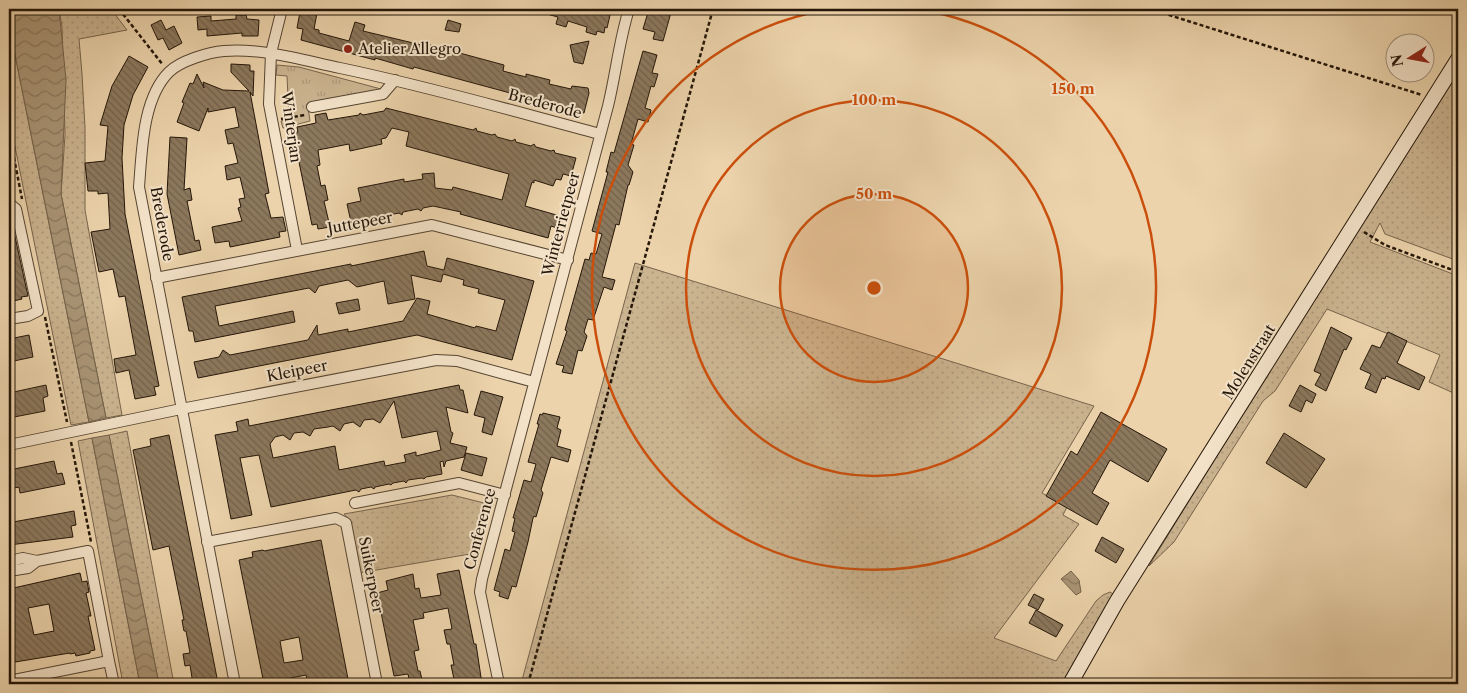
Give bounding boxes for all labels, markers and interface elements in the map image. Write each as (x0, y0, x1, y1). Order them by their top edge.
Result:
north arrow (1384, 32, 1434, 82)
place label: Atelier Allegro (357, 39, 461, 58)
marker: Atelier Allegro (342, 43, 354, 55)
text: N (1387, 53, 1407, 68)
text: 150 m (1051, 79, 1095, 98)
street label: Brederode (506, 85, 584, 122)
street label: Winterjan (277, 89, 306, 164)
text: 100 m (852, 90, 896, 109)
street label: Winterrietpeer (537, 169, 584, 279)
text: 50 m (856, 184, 892, 203)
street label: Brederode (147, 185, 178, 263)
street label: Juttepeer (324, 207, 395, 238)
centre of rings (865, 279, 883, 297)
street label: Molenstraat (1218, 320, 1280, 403)
street label: Kleipeer (265, 355, 330, 386)
street label: Conference (459, 486, 500, 572)
street label: Suikerpeer (355, 535, 388, 616)

